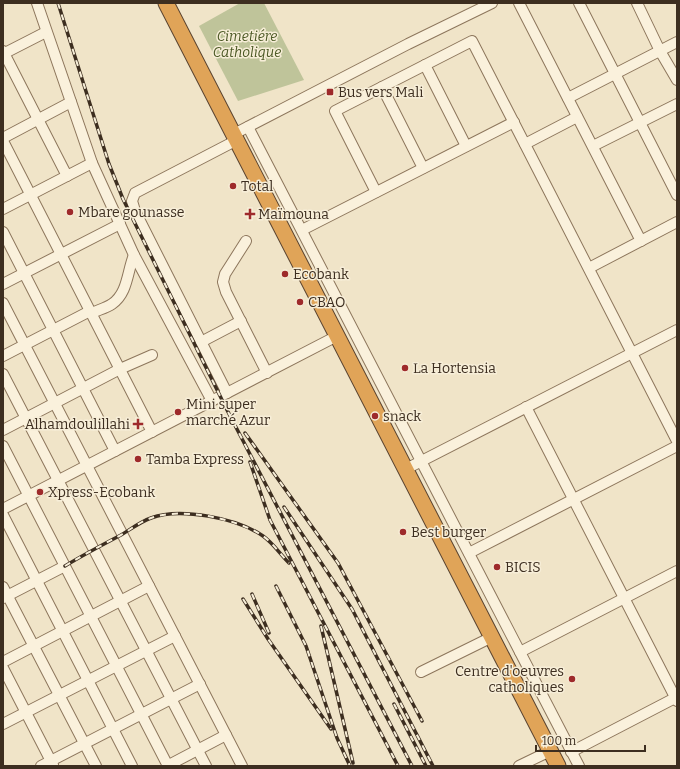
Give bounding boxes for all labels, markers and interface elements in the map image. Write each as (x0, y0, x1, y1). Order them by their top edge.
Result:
park label: Cimetiére Catholique (213, 28, 281, 61)
place label: Bus vers Mali (338, 84, 423, 101)
marker: Bus vers Mali (325, 87, 335, 97)
place label: Total (241, 178, 273, 195)
marker: Total (228, 181, 238, 191)
place label: Mbare gounasse (78, 204, 185, 221)
place label: Maïmouna (258, 206, 329, 223)
marker: Mbare gounasse (65, 207, 75, 217)
marker: Maïmouna (245, 209, 255, 219)
place label: Ecobank (293, 266, 349, 283)
marker: Ecobank (280, 269, 290, 279)
place label: CBAO (308, 294, 345, 311)
marker: CBAO (295, 297, 305, 307)
place label: La Hortensia (413, 360, 496, 377)
marker: La Hortensia (400, 363, 410, 373)
place label: Mini super marché Azur (186, 396, 270, 429)
marker: Mini super marché Azur (173, 407, 183, 417)
place label: snack (383, 408, 421, 425)
marker: snack (370, 411, 380, 421)
place label: Alhamdoulillahi (25, 416, 130, 433)
marker: Alhamdoulillahi (133, 419, 143, 429)
place label: Tamba Express (146, 451, 244, 468)
marker: Tamba Express (133, 454, 143, 464)
place label: Xpress-Ecobank (48, 484, 155, 501)
marker: Xpress-Ecobank (35, 487, 45, 497)
place label: Best burger (411, 524, 486, 541)
marker: Best burger (398, 527, 408, 537)
place label: BICIS (505, 559, 541, 576)
marker: BICIS (492, 562, 502, 572)
place label: Centre d'oeuvres catholiques (455, 663, 564, 696)
marker: Centre d'oeuvres catholiques (567, 674, 577, 684)
scale bar (536, 727, 645, 753)
text: 100 m (542, 734, 577, 748)

